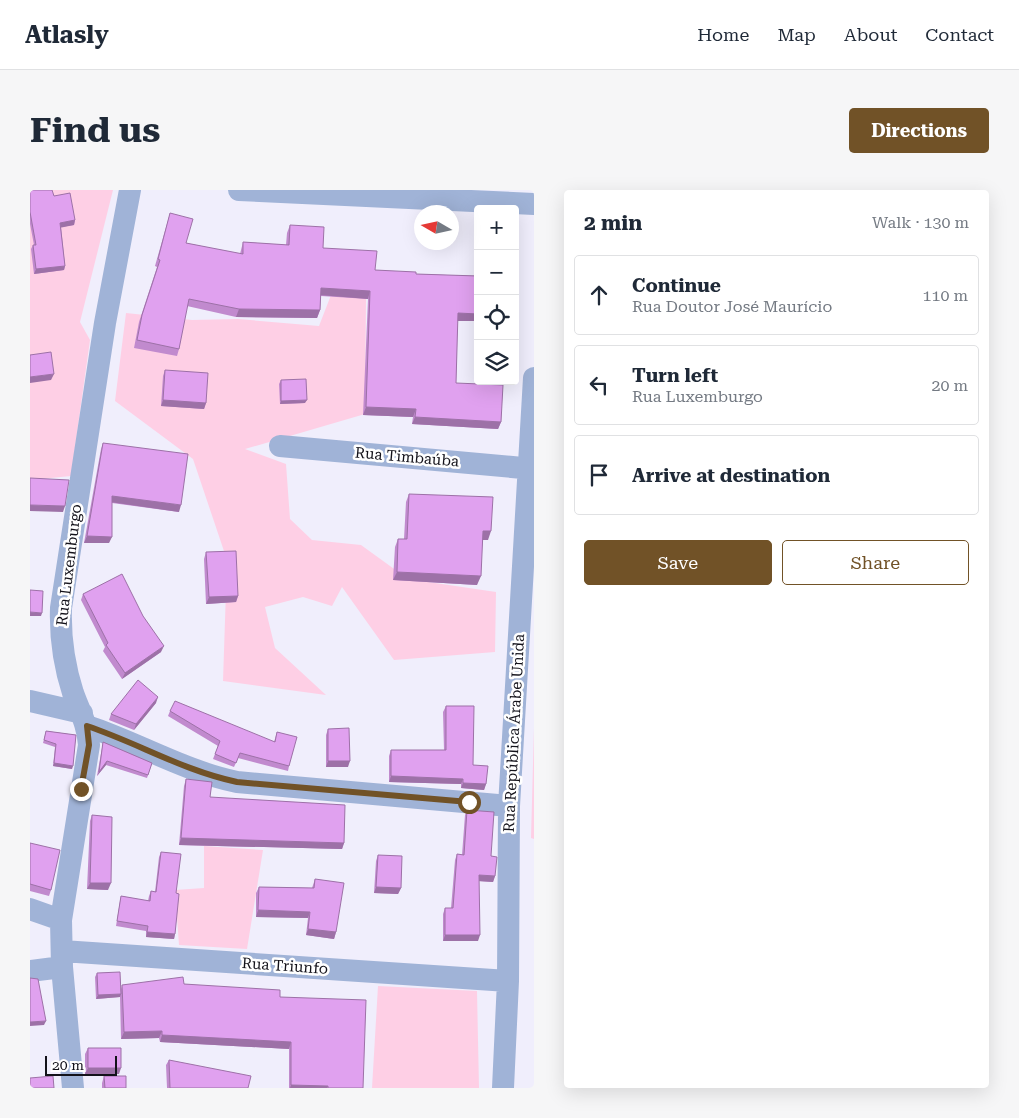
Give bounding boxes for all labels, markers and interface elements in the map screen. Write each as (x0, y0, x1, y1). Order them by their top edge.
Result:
text: Atlasly (25, 21, 109, 49)
text: Home (697, 24, 749, 45)
text: Map (777, 24, 816, 45)
text: About (844, 24, 897, 45)
text: Contact (925, 24, 994, 45)
button: Directions (849, 108, 989, 153)
text: Find us (30, 110, 160, 151)
north arrow (414, 205, 459, 250)
map controls (474, 205, 519, 385)
button: + (474, 205, 519, 250)
text: 2 min (584, 211, 642, 235)
text: Walk · 130 m (872, 213, 969, 232)
button: − (474, 250, 519, 295)
text: Continue (632, 274, 721, 297)
icon: ahead (585, 281, 613, 309)
text: 110 m (922, 286, 968, 305)
button: locate (474, 295, 519, 340)
text: Rua Doutor José Maurício (632, 297, 832, 316)
button: layers (474, 340, 519, 385)
text: Turn left (632, 364, 718, 387)
icon: left (585, 371, 613, 399)
text: 20 m (931, 376, 968, 395)
text: Rua Luxemburgo (632, 387, 763, 406)
street label: Rua Timbaúba (354, 443, 460, 471)
icon: arrive (585, 461, 613, 489)
text: Arrive at destination (632, 464, 830, 487)
street label: Rua Luxemburgo (53, 503, 85, 627)
button: Save (584, 540, 772, 585)
button: Share (782, 540, 969, 585)
street label: Rua República Árabe Unida (500, 633, 528, 833)
route end (70, 778, 93, 801)
route start (458, 791, 481, 814)
street label: Rua Triunfo (241, 954, 329, 978)
scale bar (45, 1053, 118, 1076)
text: 20 m (52, 1057, 84, 1073)

